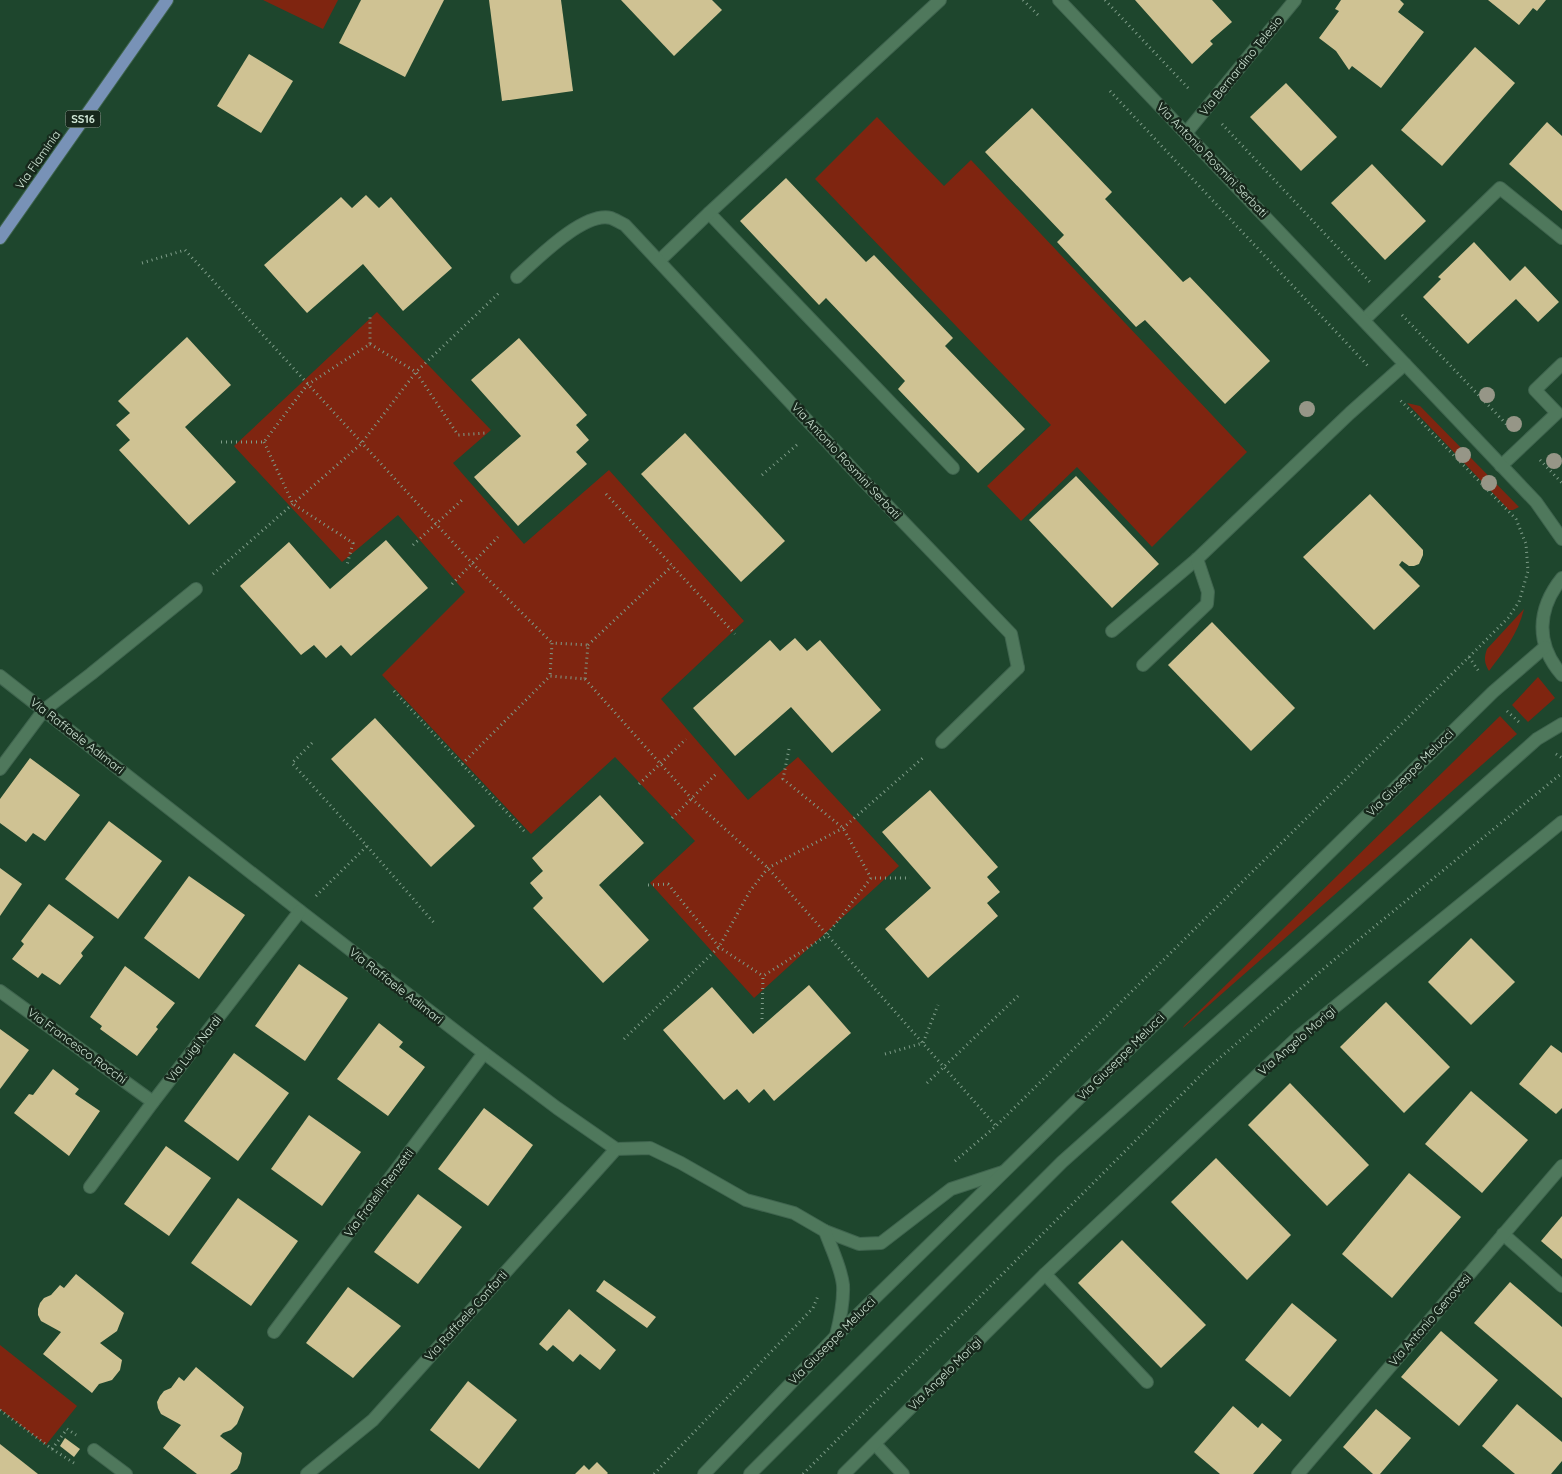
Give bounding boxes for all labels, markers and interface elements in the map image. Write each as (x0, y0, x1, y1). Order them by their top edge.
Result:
street label: Via Bernardino Telesio (1196, 13, 1285, 118)
street label: Via Antonio Rosmini Serbati (1154, 99, 1271, 220)
road number: SS16 (66, 110, 100, 128)
street label: Via Flaminia (12, 127, 63, 192)
street label: Via Antonio Rosmini Serbati (789, 399, 904, 522)
street label: Via Raffaele Adimari (27, 694, 127, 777)
street label: Via Giuseppe Melucci (1363, 726, 1456, 819)
street label: Via Raffaele Adimari (346, 944, 446, 1027)
street label: Via Angelo Morigi (1255, 1003, 1338, 1078)
street label: Via Francesco Rocchi (25, 1005, 130, 1087)
street label: Via Giuseppe Melucci (1074, 1010, 1167, 1103)
street label: Via Luigi Nardi (163, 1012, 224, 1085)
street label: Via Fratelli Renzetti (341, 1146, 417, 1240)
street label: Via Raffaele Conforti (421, 1267, 510, 1364)
street label: Via Antonio Genovesi (1385, 1270, 1474, 1369)
street label: Via Giuseppe Melucci (785, 1294, 878, 1387)
street label: Via Angelo Morigi (905, 1334, 984, 1413)

